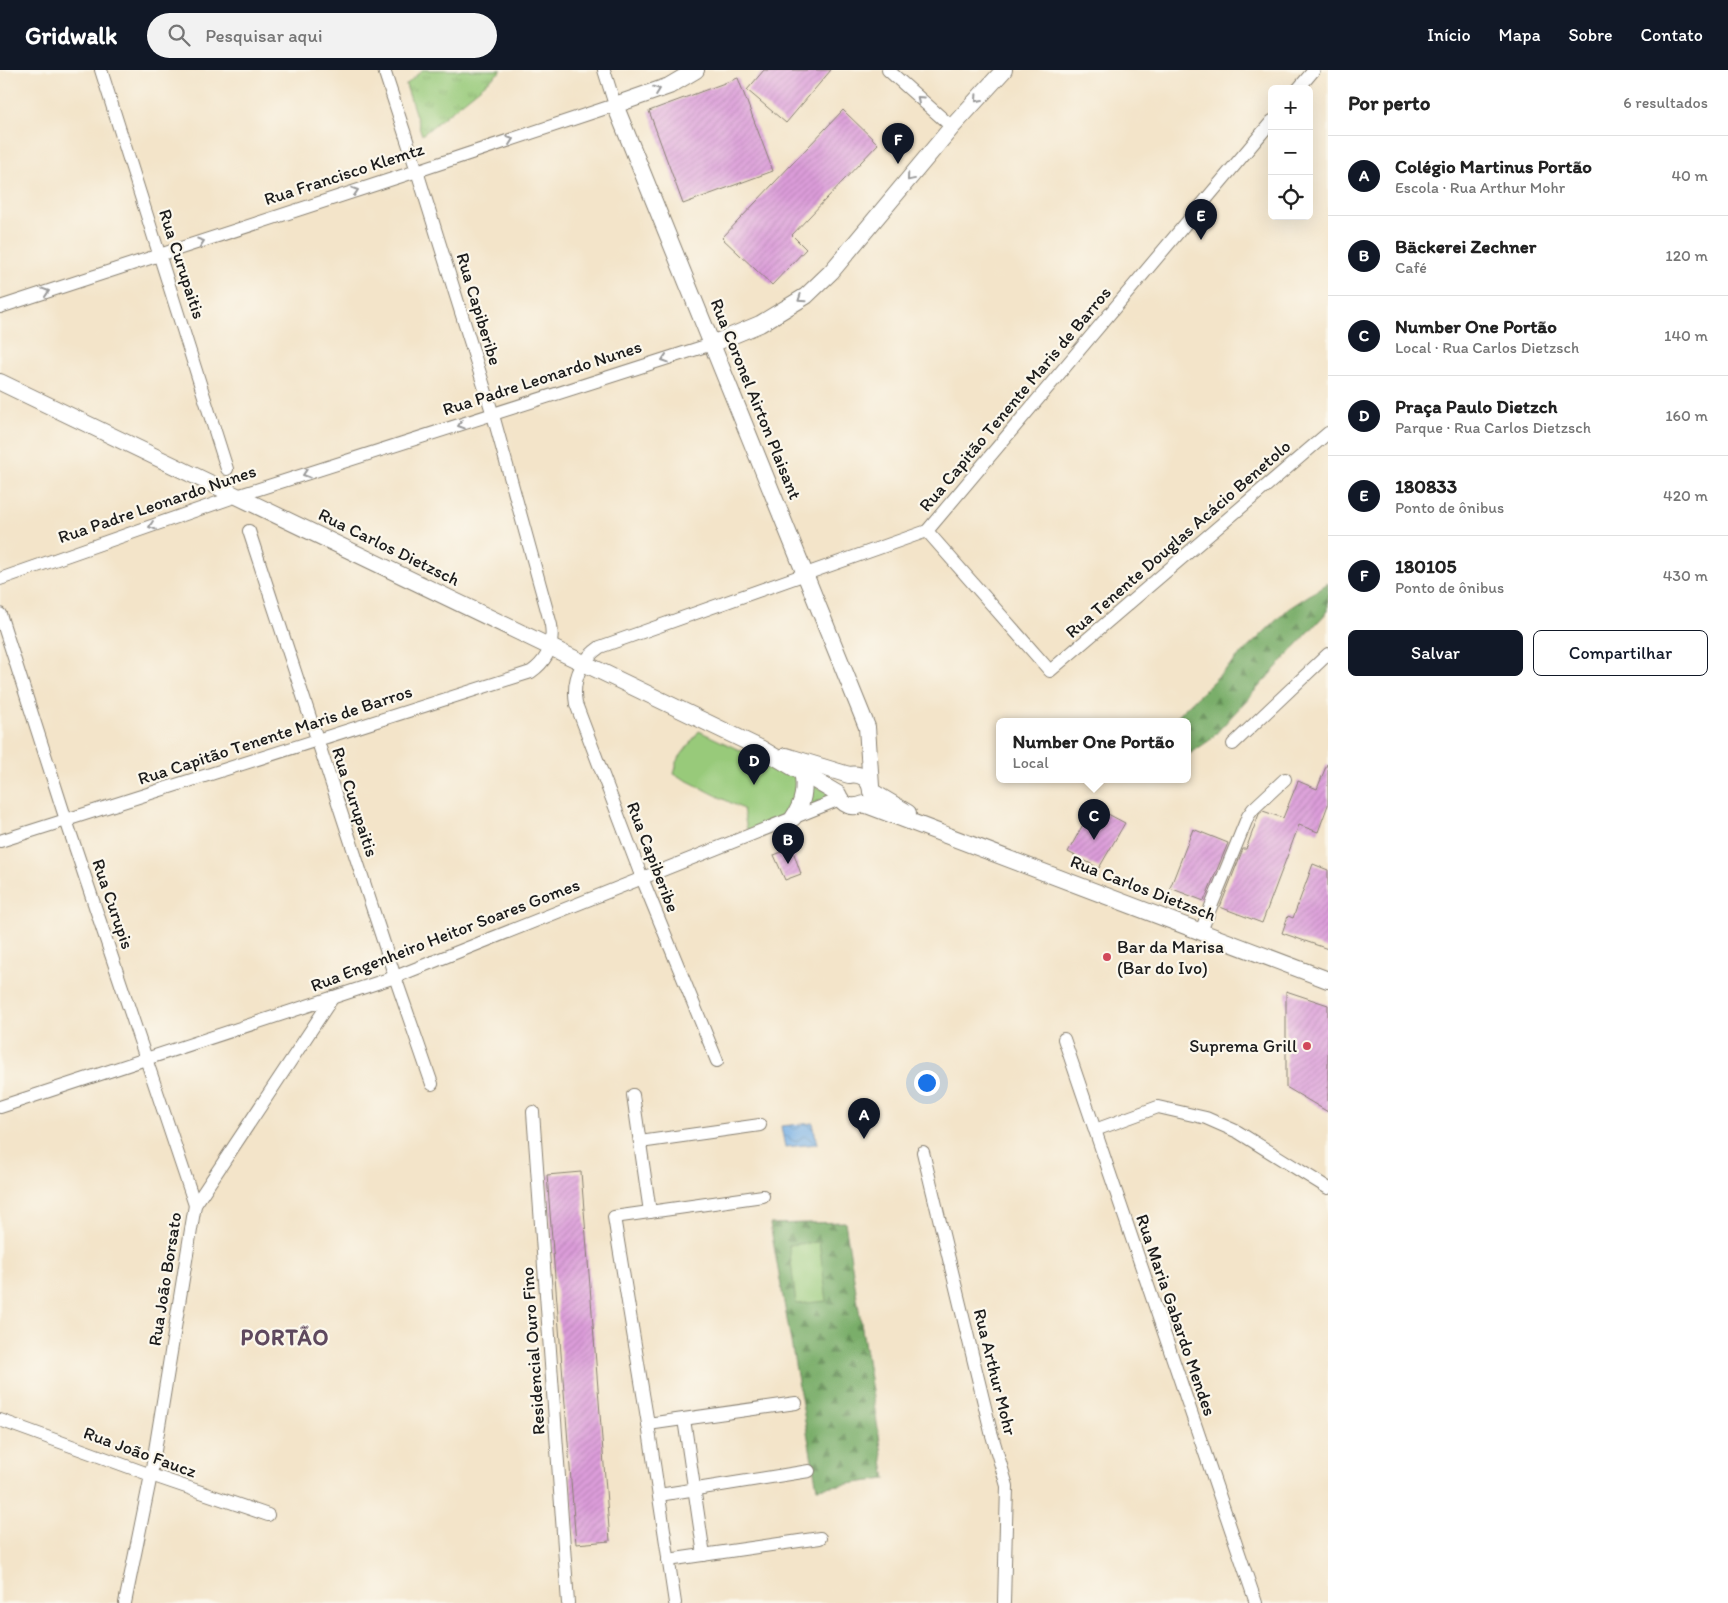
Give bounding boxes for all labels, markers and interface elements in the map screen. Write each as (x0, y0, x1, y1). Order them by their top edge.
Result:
search box (147, 13, 497, 58)
text: Gridwalk (25, 21, 117, 50)
icon: search (165, 21, 193, 49)
text: Pesquisar aqui (205, 24, 323, 47)
text: Início (1427, 24, 1471, 46)
text: Mapa (1499, 24, 1541, 46)
text: Sobre (1569, 24, 1613, 46)
text: Contato (1641, 24, 1703, 46)
map controls (1268, 85, 1313, 220)
button: + (1268, 85, 1313, 130)
one-way arrow (652, 86, 661, 96)
text: Por perto (1348, 90, 1430, 115)
one-way arrow (975, 93, 984, 102)
text: 6 resultados (1623, 93, 1708, 112)
one-way arrow (917, 96, 926, 105)
pin: F (882, 123, 914, 164)
button: − (1268, 130, 1313, 175)
one-way arrow (505, 136, 513, 146)
street label: Rua Francisco Klemtz (261, 138, 427, 210)
text: Colégio Martinus Portão (1395, 155, 1592, 178)
text: A (1359, 166, 1369, 185)
text: 40 m (1671, 166, 1708, 185)
one-way arrow (906, 173, 915, 182)
button: locate (1268, 175, 1313, 220)
text: Escola · Rua Arthur Mohr (1395, 178, 1565, 197)
one-way arrow (351, 187, 359, 197)
pin: E (1185, 199, 1217, 240)
street label: Rua Curupaitis (154, 206, 210, 322)
text: Bäckerei Zechner (1395, 235, 1536, 258)
one-way arrow (196, 237, 205, 247)
text: B (1359, 246, 1369, 265)
text: 120 m (1665, 246, 1708, 265)
street label: Rua Capiberibe (451, 250, 507, 368)
text: Café (1395, 258, 1427, 277)
street label: Rua Capitão Tenente Maris de Barros (914, 282, 1116, 516)
one-way arrow (42, 288, 50, 298)
one-way arrow (798, 292, 807, 302)
street label: Rua Coronel Airton Plaisant (706, 295, 807, 503)
text: Number One Portão (1395, 315, 1557, 338)
text: C (1359, 326, 1369, 345)
text: 140 m (1664, 326, 1708, 345)
street label: Rua Padre Leonardo Nunes (440, 335, 644, 421)
text: Local · Rua Carlos Dietzsch (1395, 338, 1579, 357)
one-way arrow (662, 353, 670, 363)
text: Praça Paulo Dietzch (1395, 395, 1557, 418)
text: D (1359, 406, 1369, 425)
text: 160 m (1665, 406, 1708, 425)
text: Parque · Rua Carlos Dietzsch (1395, 418, 1591, 437)
one-way arrow (457, 420, 466, 430)
street label: Rua Tenente Douglas Acácio Benetolo (1061, 435, 1295, 643)
street label: Rua Padre Leonardo Nunes (55, 460, 259, 548)
one-way arrow (302, 469, 311, 479)
text: 180833 (1395, 475, 1457, 498)
text: E (1360, 486, 1368, 505)
text: 420 m (1663, 486, 1708, 505)
text: Ponto de ônibus (1395, 498, 1504, 517)
street label: Rua Carlos Dietzsch (315, 503, 463, 591)
one-way arrow (148, 520, 157, 530)
text: 180105 (1395, 555, 1456, 578)
text: F (1360, 566, 1368, 585)
text: 430 m (1663, 566, 1708, 585)
text: Ponto de ônibus (1395, 578, 1504, 597)
button: Salvar (1348, 630, 1523, 676)
button: Compartilhar (1533, 630, 1708, 676)
street label: Rua Capitão Tenente Maris de Barros (135, 680, 415, 790)
popup (996, 718, 1191, 783)
text: Number One Portão (1013, 730, 1174, 753)
street label: Rua Curupaitis (327, 744, 383, 860)
pin: D (738, 744, 770, 785)
text: Local (1013, 753, 1049, 772)
street label: Rua Capiberibe (622, 799, 684, 915)
pin: C (1078, 799, 1110, 840)
pin: B (772, 823, 804, 864)
street label: Rua Carlos Dietzsch (1067, 850, 1219, 926)
street label: Rua Curupis (87, 856, 139, 952)
street label: Rua Engenheiro Heitor Soares Gomes (307, 873, 583, 997)
place label: Bar da Marisa (Bar do Ivo) (1117, 936, 1224, 979)
marker: Bar da Marisa (Bar do Ivo) (1101, 951, 1113, 963)
place label: Suprema Grill (1189, 1035, 1297, 1057)
marker: Suprema Grill (1301, 1040, 1313, 1052)
your location (914, 1070, 940, 1096)
pin: A (848, 1098, 880, 1139)
street label: Rua João Borsato (144, 1210, 186, 1348)
street label: Rua Maria Gabardo Mendes (1131, 1211, 1221, 1419)
street label: Residencial Ouro Fino (516, 1266, 550, 1436)
street label: Rua Arthur Mohr (969, 1306, 1022, 1438)
district label: PORTÃO (241, 1324, 329, 1351)
street label: Rua João Faucz (81, 1421, 199, 1483)

